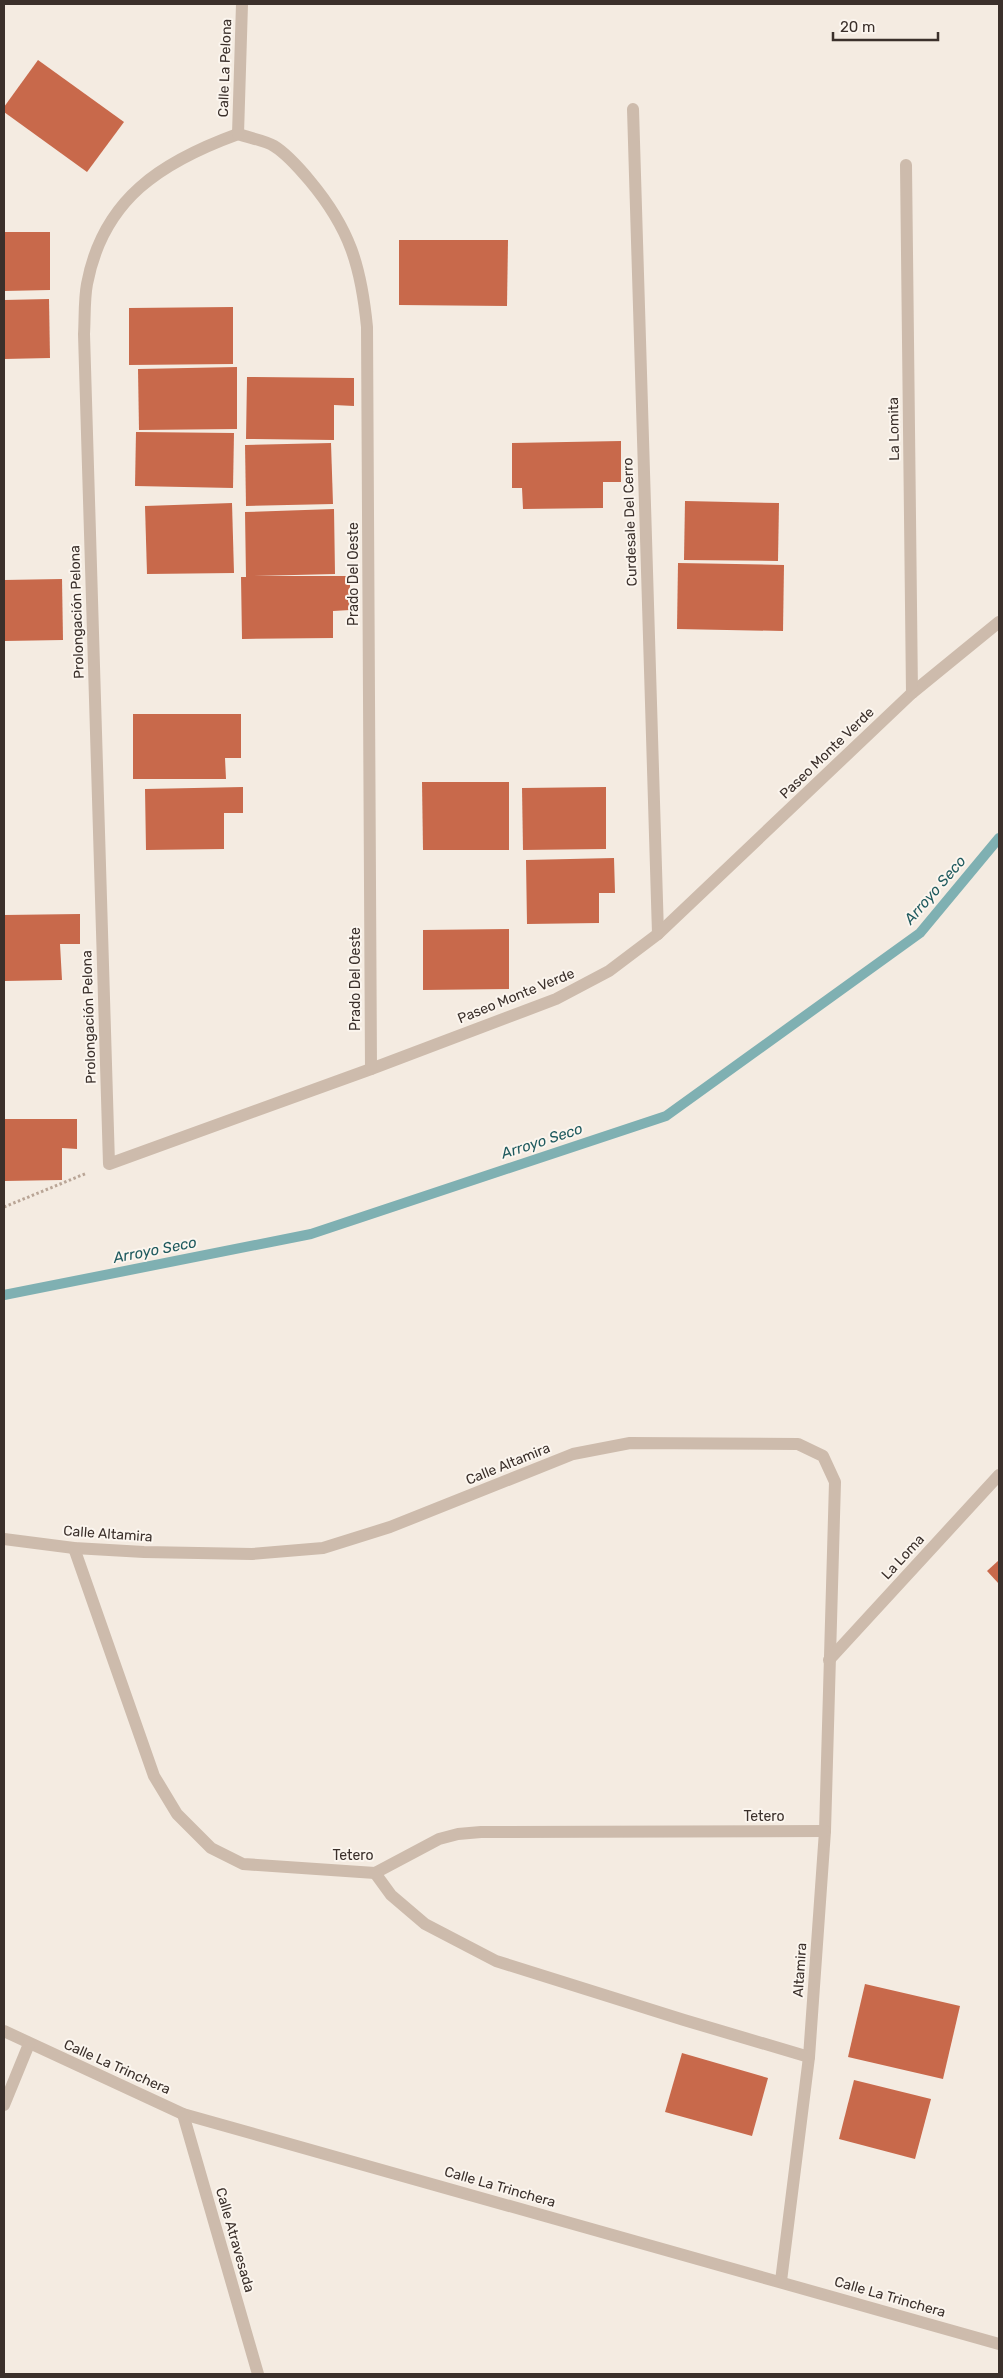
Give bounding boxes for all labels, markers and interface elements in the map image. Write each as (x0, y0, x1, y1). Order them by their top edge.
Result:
scale bar (833, 10, 938, 42)
street label: Calle La Pelona (215, 18, 235, 118)
text: 20 m (840, 18, 875, 36)
street label: La Lomita (885, 397, 903, 461)
street label: Curdesale Del Cerro (619, 457, 641, 587)
street label: Prado Del Oeste (345, 522, 362, 626)
street label: Prolongación Pelona (66, 545, 88, 679)
street label: Paseo Monte Verde (776, 704, 878, 802)
water label: Arroyo Seco (900, 852, 970, 929)
street label: Prado Del Oeste (347, 927, 364, 1031)
street label: Prolongación Pelona (78, 950, 100, 1084)
street label: Paseo Monte Verde (455, 965, 577, 1027)
water label: Arroyo Seco (498, 1119, 585, 1163)
water label: Arroyo Seco (111, 1233, 199, 1267)
street label: Calle Altamira (463, 1439, 553, 1489)
street label: Calle Altamira (63, 1522, 153, 1546)
street label: La Loma (878, 1531, 928, 1583)
street label: Tetero (743, 1808, 785, 1825)
street label: Tetero (332, 1847, 374, 1864)
street label: Altamira (790, 1942, 810, 1998)
street label: Calle La Trinchera (61, 2036, 173, 2098)
street label: Calle La Trinchera (442, 2163, 558, 2211)
street label: Calle Atravesada (212, 2186, 258, 2294)
street label: Calle La Trinchera (832, 2273, 948, 2321)

